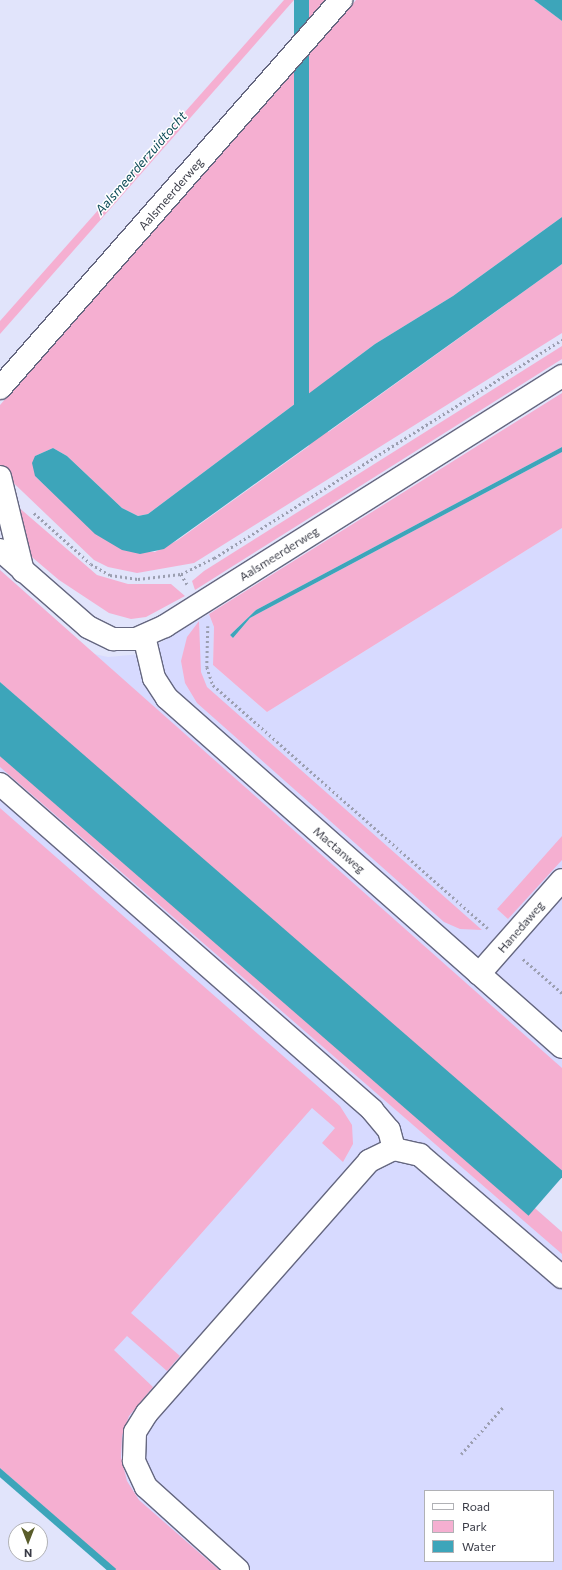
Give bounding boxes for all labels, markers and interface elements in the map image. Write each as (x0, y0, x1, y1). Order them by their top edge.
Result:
water label: Aalsmeerderzuidtocht (92, 108, 190, 218)
street label: Aalsmeerderweg (136, 155, 206, 233)
street label: Aalsmeerderweg (237, 524, 321, 584)
street label: Mactanweg (310, 824, 368, 876)
street label: Hanedaweg (495, 898, 547, 956)
legend (424, 1490, 554, 1562)
text: Road (462, 1499, 490, 1513)
text: Park (462, 1519, 487, 1533)
north arrow (8, 1522, 48, 1562)
text: Water (462, 1539, 496, 1553)
text: N (24, 1547, 32, 1560)

